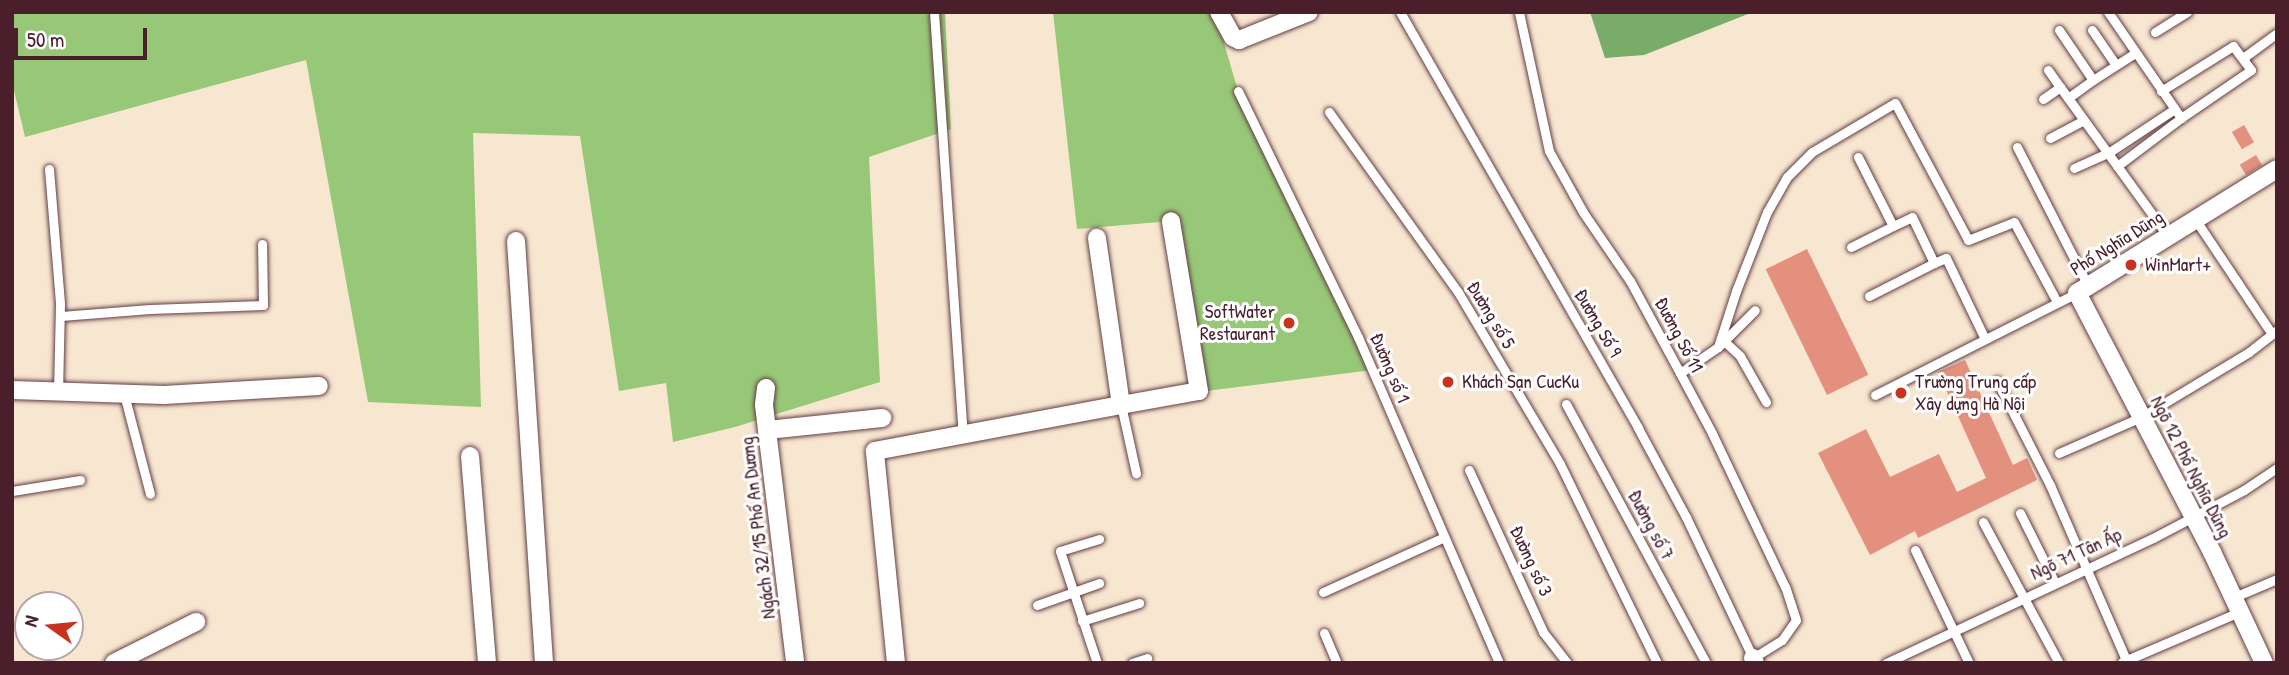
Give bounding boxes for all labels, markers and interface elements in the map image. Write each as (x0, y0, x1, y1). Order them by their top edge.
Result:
scale bar (18, 14, 150, 58)
text: 50 m (27, 25, 64, 54)
street label: Phố Nghĩa Dũng (2066, 205, 2168, 281)
place label: WinMart+ (2145, 254, 2211, 276)
marker: WinMart+ (2123, 257, 2139, 273)
street label: Đường số 5 (1462, 277, 1520, 353)
street label: Đường Số 9 (1569, 285, 1627, 361)
street label: Đường Số 11 (1650, 294, 1708, 376)
place label: SoftWater Restaurant (1200, 301, 1275, 345)
marker: SoftWater Restaurant (1281, 315, 1297, 331)
street label: Đường số 1 (1365, 330, 1415, 406)
place label: Khách Sạn CucKu (1462, 371, 1579, 393)
place label: Trường Trung cấp Xây dựng Hà Nội (1915, 371, 2036, 415)
marker: Khách Sạn CucKu (1440, 374, 1456, 390)
marker: Trường Trung cấp Xây dựng Hà Nội (1893, 385, 1909, 401)
street label: Ngõ 12 Phố Nghĩa Dũng (2145, 392, 2237, 542)
street label: Ngách 32/15 Phố An Dương (736, 436, 780, 620)
street label: Đường số 7 (1623, 486, 1679, 564)
street label: Đường số 3 (1505, 522, 1557, 600)
street label: Ngõ 71 Tân Ấp (2027, 523, 2125, 585)
north arrow (14, 591, 84, 661)
text: N (17, 613, 45, 629)

